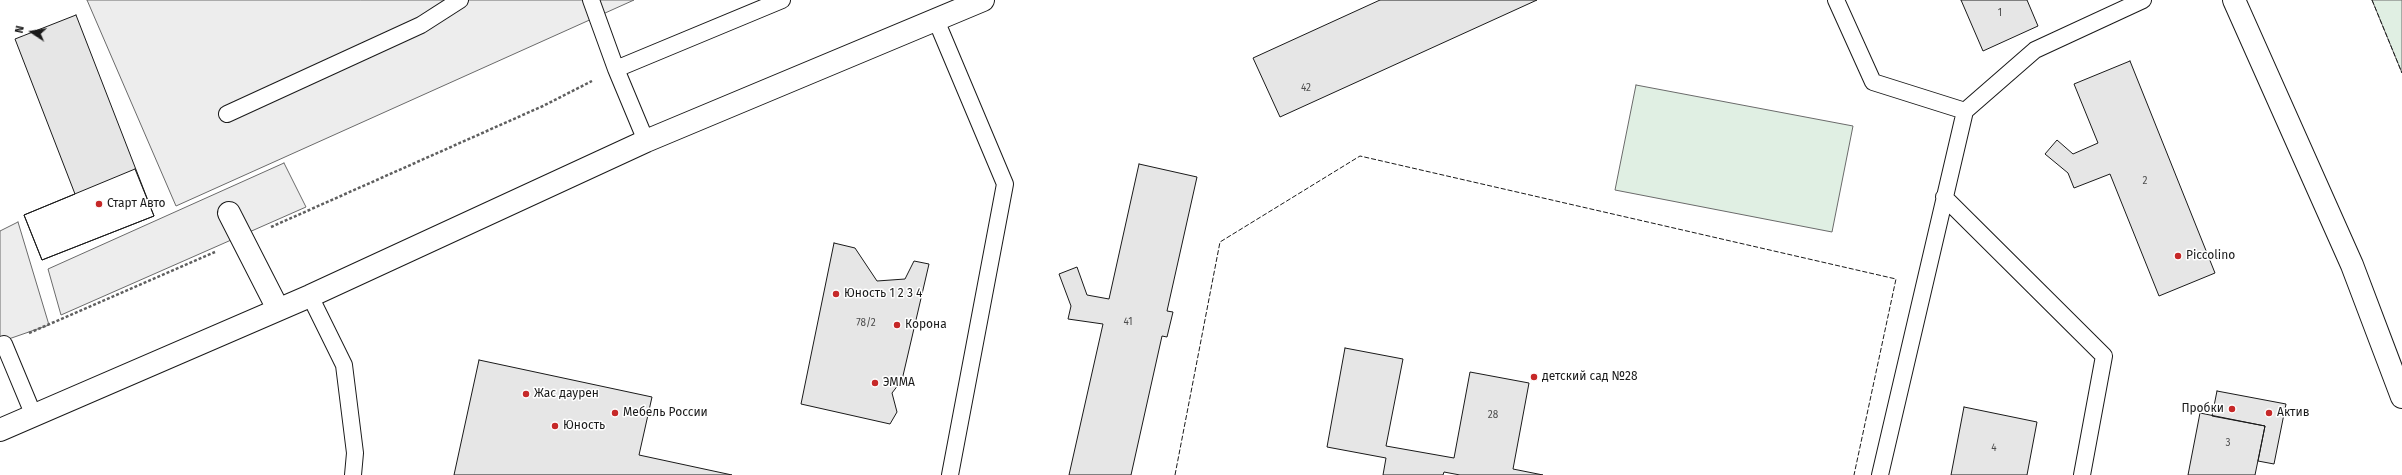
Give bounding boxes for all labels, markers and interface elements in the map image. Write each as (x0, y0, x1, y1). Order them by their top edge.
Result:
house number: 1 (1998, 7, 2002, 19)
north arrow (12, 12, 52, 52)
text: N (13, 24, 27, 34)
house number: 42 (1301, 82, 1311, 94)
house number: 2 (2143, 175, 2147, 187)
place label: Старт Авто (107, 197, 166, 211)
marker: Старт Авто (94, 199, 104, 209)
place label: Piccolino (2186, 249, 2235, 263)
marker: Piccolino (2173, 251, 2183, 261)
place label: Юность 1 2 3 4 (844, 287, 922, 301)
marker: Юность 1 2 3 4 (831, 289, 841, 299)
house number: 41 (1123, 316, 1133, 328)
house number: 78/2 (856, 317, 876, 329)
place label: Корона (905, 318, 947, 332)
marker: Корона (892, 320, 902, 330)
place label: детский сад №28 (1542, 370, 1638, 384)
marker: детский сад №28 (1529, 372, 1539, 382)
place label: ЭММА (883, 376, 915, 390)
marker: ЭММА (870, 378, 880, 388)
place label: Жас даурен (534, 387, 599, 401)
marker: Жас даурен (521, 389, 531, 399)
place label: Пробки (2181, 402, 2224, 416)
marker: Пробки (2227, 404, 2237, 414)
place label: Мебель России (623, 406, 708, 420)
place label: Актив (2277, 406, 2309, 420)
marker: Мебель России (610, 408, 620, 418)
marker: Актив (2264, 408, 2274, 418)
house number: 28 (1488, 409, 1498, 421)
place label: Юность (563, 419, 605, 433)
marker: Юность (550, 421, 560, 431)
house number: 3 (2226, 437, 2230, 449)
house number: 4 (1991, 442, 1997, 454)

